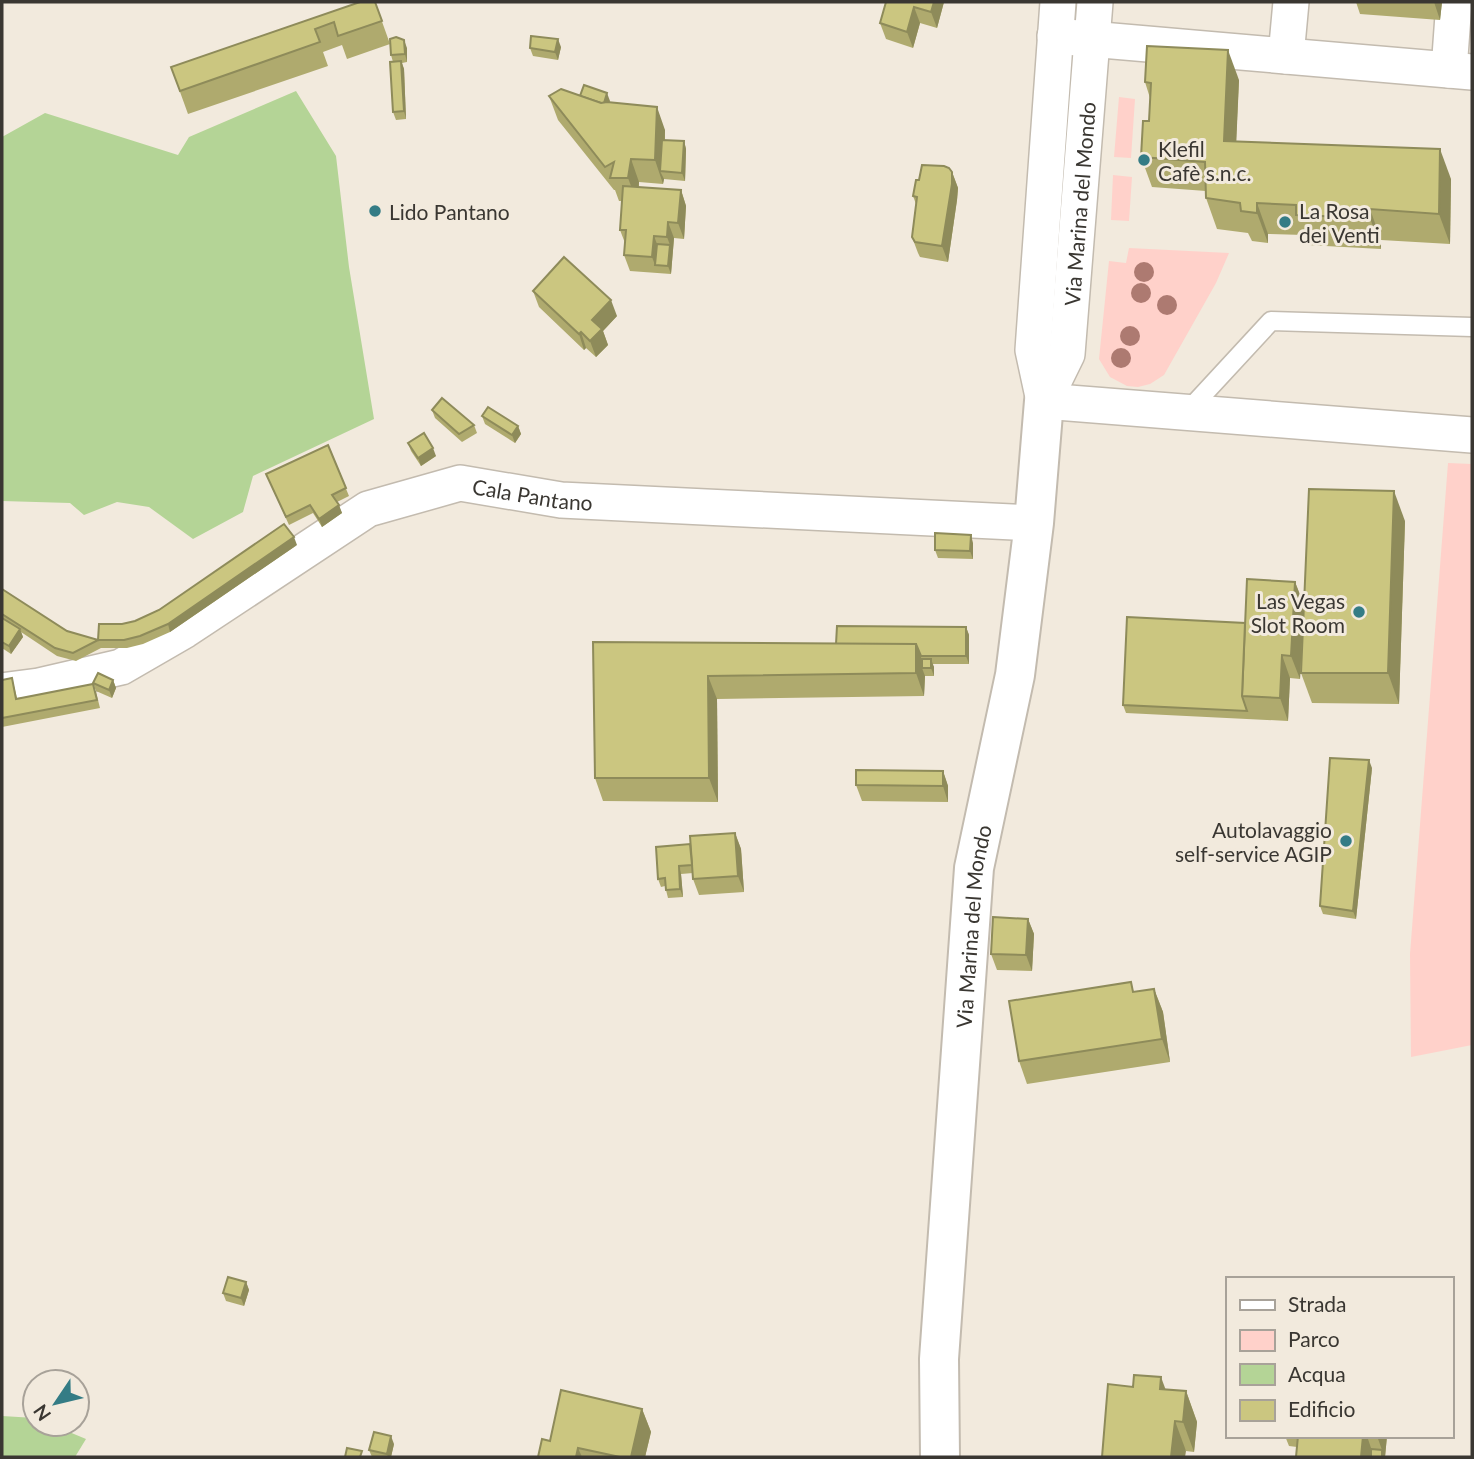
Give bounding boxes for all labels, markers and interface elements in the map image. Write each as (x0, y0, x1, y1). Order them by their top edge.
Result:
street label: Via Marina del Mondo (1058, 101, 1100, 307)
place label: Klefil Cafè s.n.c. (1158, 136, 1252, 185)
marker: Klefil Cafè s.n.c. (1136, 152, 1152, 168)
place label: La Rosa dei Venti (1299, 198, 1380, 247)
place label: Lido Pantano (389, 199, 510, 224)
marker: Lido Pantano (367, 203, 383, 219)
marker: La Rosa dei Venti (1277, 214, 1293, 230)
street label: Cala Pantano (471, 473, 593, 514)
place label: Las Vegas Slot Room (1251, 588, 1345, 637)
marker: Las Vegas Slot Room (1351, 604, 1367, 620)
place label: Autolavaggio self-service AGIP (1175, 817, 1332, 866)
street label: Via Marina del Mondo (950, 822, 995, 1029)
marker: Autolavaggio self-service AGIP (1338, 833, 1354, 849)
legend (1226, 1277, 1453, 1438)
text: Strada (1288, 1291, 1347, 1316)
text: Parco (1288, 1326, 1340, 1351)
text: Acqua (1288, 1361, 1346, 1386)
north arrow (21, 1368, 91, 1438)
text: Edificio (1288, 1396, 1356, 1421)
text: N (28, 1400, 55, 1426)

